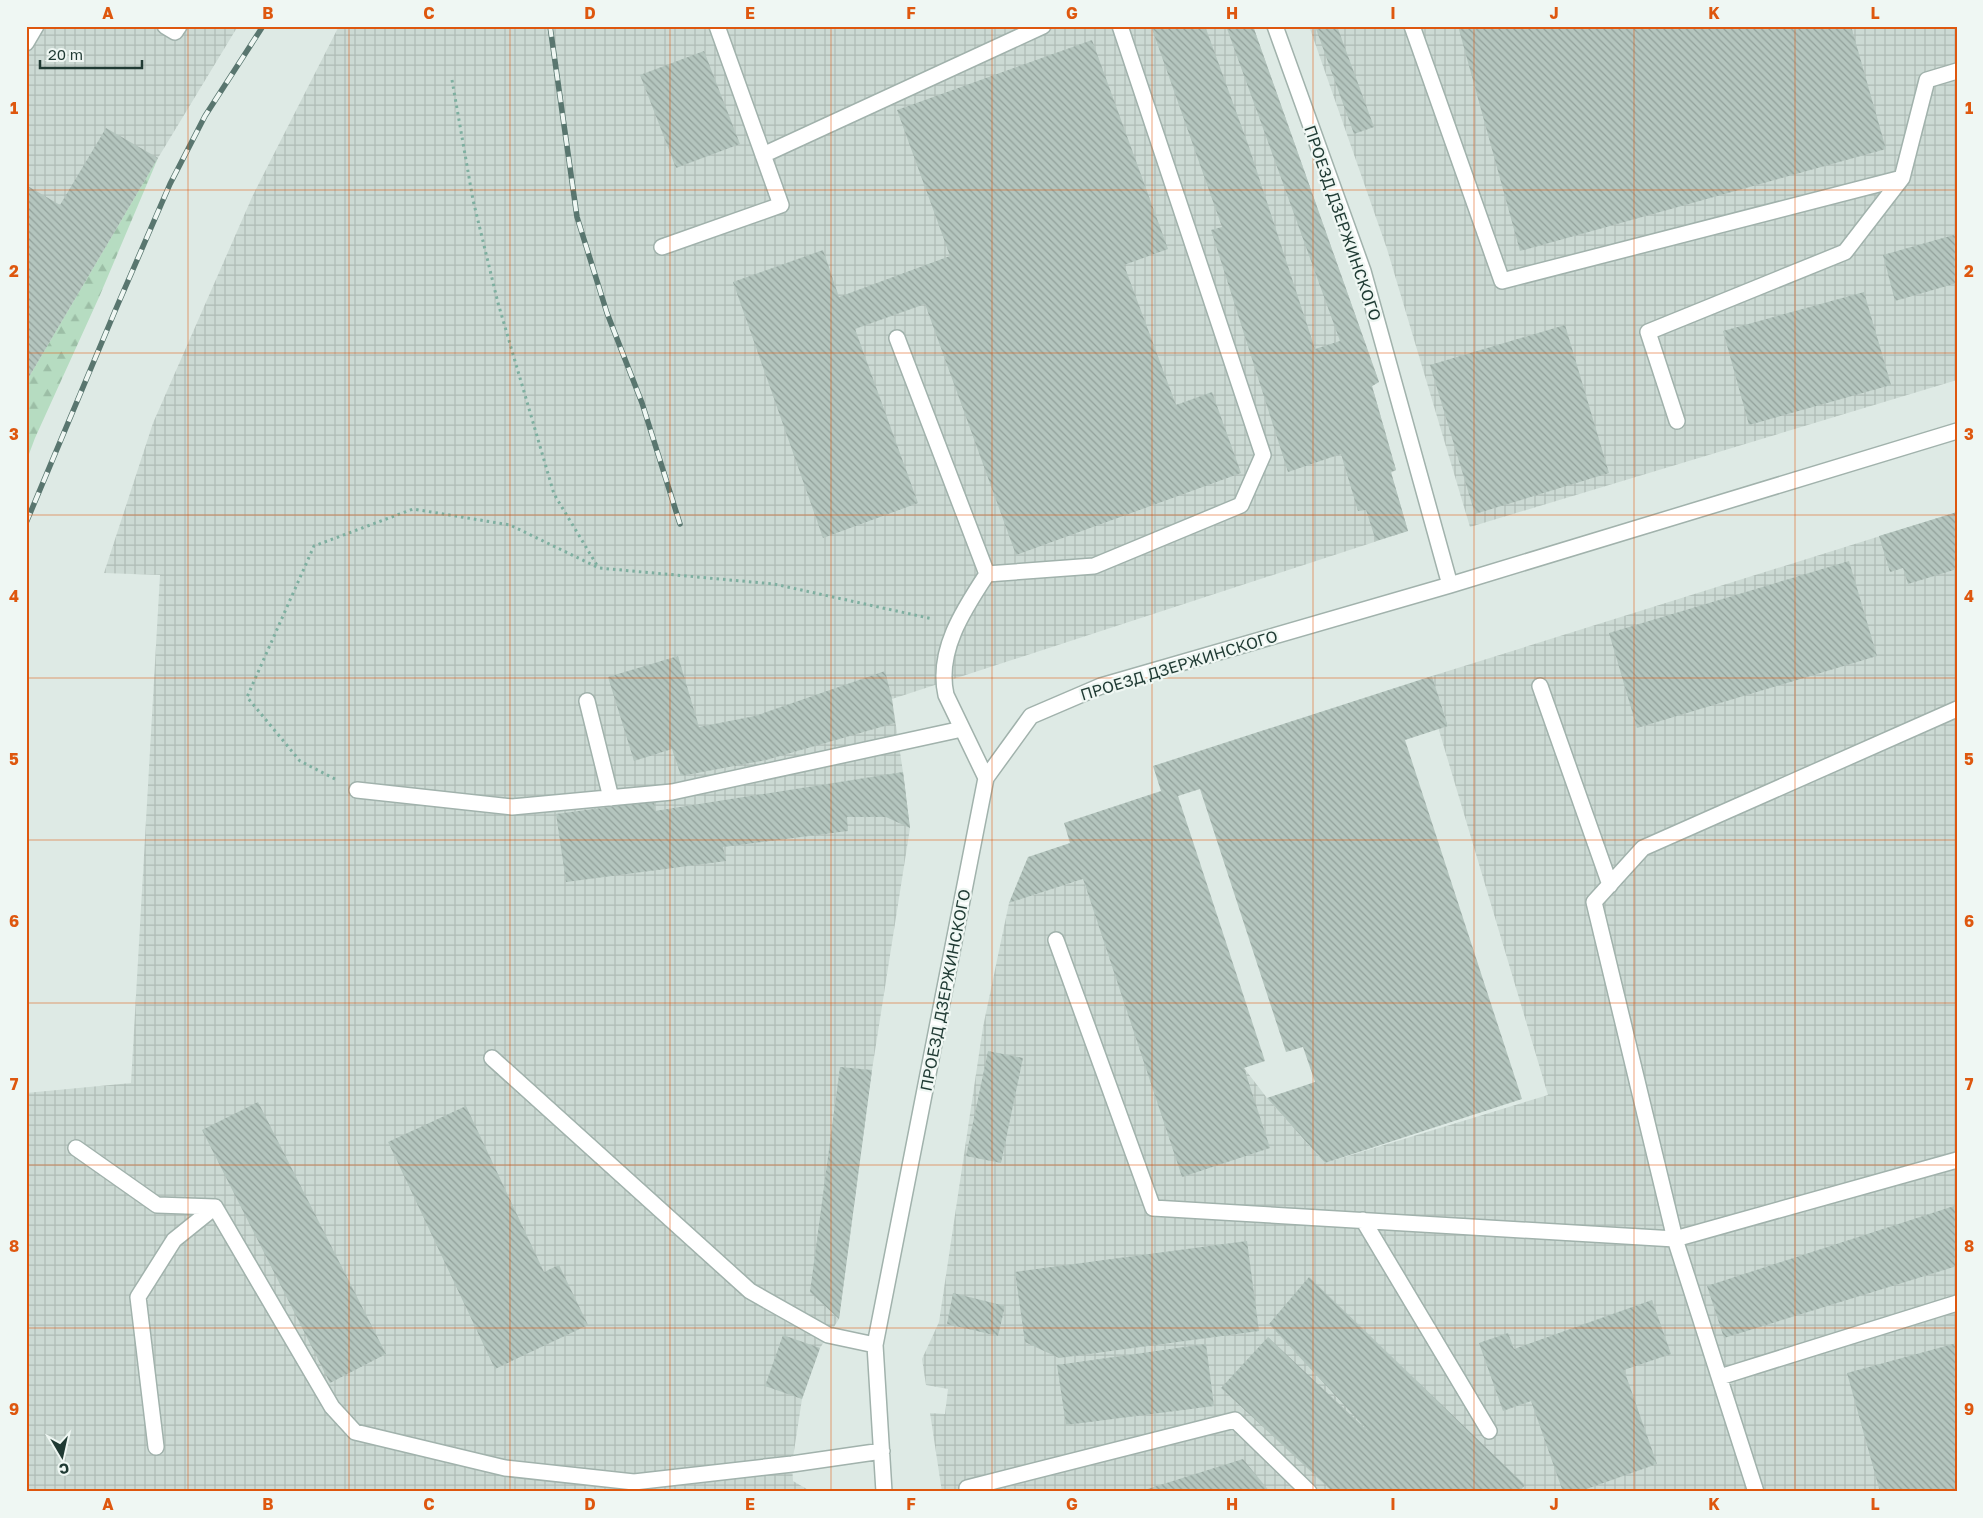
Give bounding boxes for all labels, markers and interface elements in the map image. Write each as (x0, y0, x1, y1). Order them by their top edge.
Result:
text: A (102, 3, 114, 23)
text: B (262, 3, 274, 23)
text: C (423, 3, 435, 23)
text: D (584, 3, 596, 23)
text: E (745, 3, 755, 23)
text: F (906, 3, 916, 23)
text: G (1066, 3, 1078, 23)
text: H (1226, 3, 1238, 23)
text: I (1390, 3, 1396, 23)
text: J (1549, 3, 1559, 23)
text: K (1708, 3, 1720, 23)
text: L (1870, 3, 1880, 23)
scale bar (40, 38, 142, 70)
text: 20 m (48, 45, 83, 63)
text: 1 (10, 98, 18, 118)
text: 1 (1965, 98, 1973, 118)
street label: ПРОЕЗД ДЗЕРЖИНСКОГО (1300, 123, 1386, 323)
text: 2 (9, 261, 19, 281)
text: 2 (1964, 261, 1974, 281)
text: 3 (9, 424, 19, 444)
text: 3 (1964, 424, 1974, 444)
text: 4 (9, 586, 19, 606)
text: 4 (1964, 586, 1974, 606)
street label: ПРОЕЗД ДЗЕРЖИНСКОГО (1078, 625, 1280, 705)
text: 5 (9, 749, 19, 769)
text: 5 (1964, 749, 1974, 769)
street label: ПРОЕЗД ДЗЕРЖИНСКОГО (916, 887, 974, 1093)
text: 6 (9, 911, 19, 931)
text: 6 (1964, 911, 1974, 931)
text: 7 (10, 1074, 19, 1094)
text: 7 (1965, 1074, 1974, 1094)
text: 8 (9, 1236, 19, 1256)
text: 8 (1964, 1236, 1974, 1256)
text: 9 (9, 1399, 19, 1419)
text: 9 (1964, 1399, 1974, 1419)
north arrow (38, 1430, 88, 1480)
text: С (58, 1460, 70, 1479)
text: A (102, 1494, 114, 1514)
text: B (262, 1494, 274, 1514)
text: C (423, 1494, 435, 1514)
text: D (584, 1494, 596, 1514)
text: E (745, 1494, 755, 1514)
text: F (906, 1494, 916, 1514)
text: G (1066, 1494, 1078, 1514)
text: H (1226, 1494, 1238, 1514)
text: I (1390, 1494, 1396, 1514)
text: J (1549, 1494, 1559, 1514)
text: K (1708, 1494, 1720, 1514)
text: L (1870, 1494, 1880, 1514)

